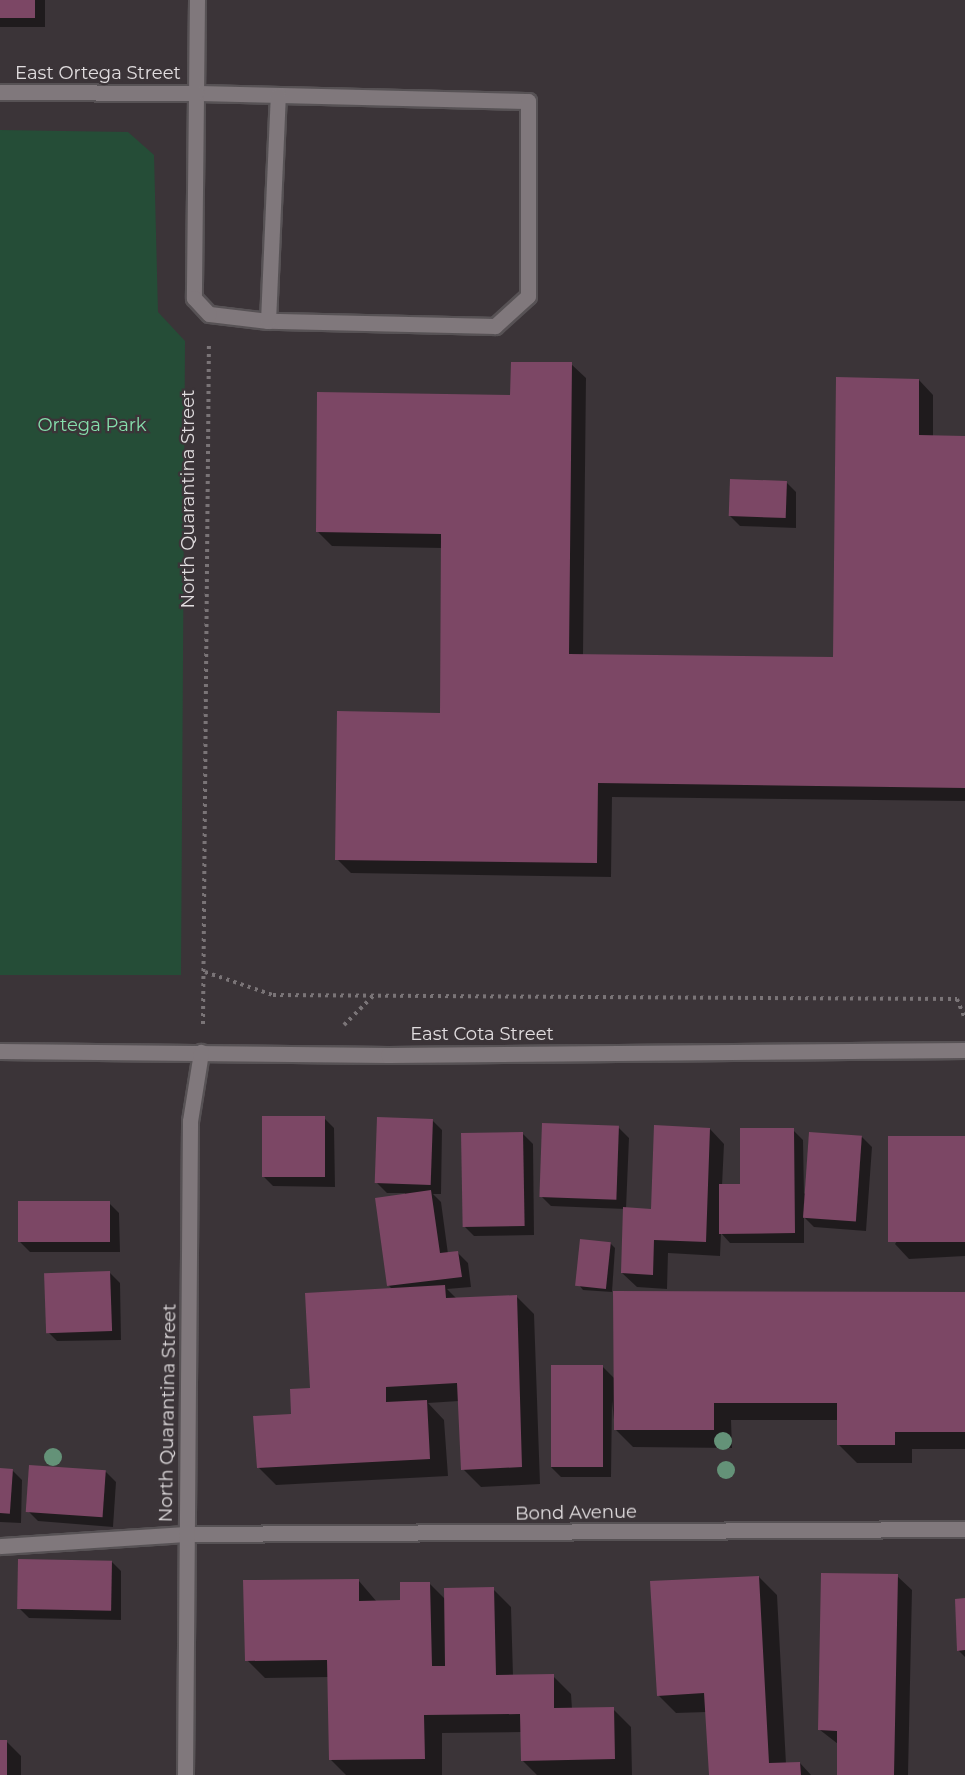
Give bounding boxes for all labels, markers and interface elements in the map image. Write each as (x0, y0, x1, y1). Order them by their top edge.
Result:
street label: East Ortega Street (15, 62, 181, 84)
street label: North Quarantina Street (177, 390, 199, 608)
park label: Ortega Park (37, 414, 147, 436)
street label: East Cota Street (410, 1023, 554, 1045)
street label: North Quarantina Street (155, 1303, 181, 1523)
street label: Bond Avenue (515, 1501, 637, 1525)

